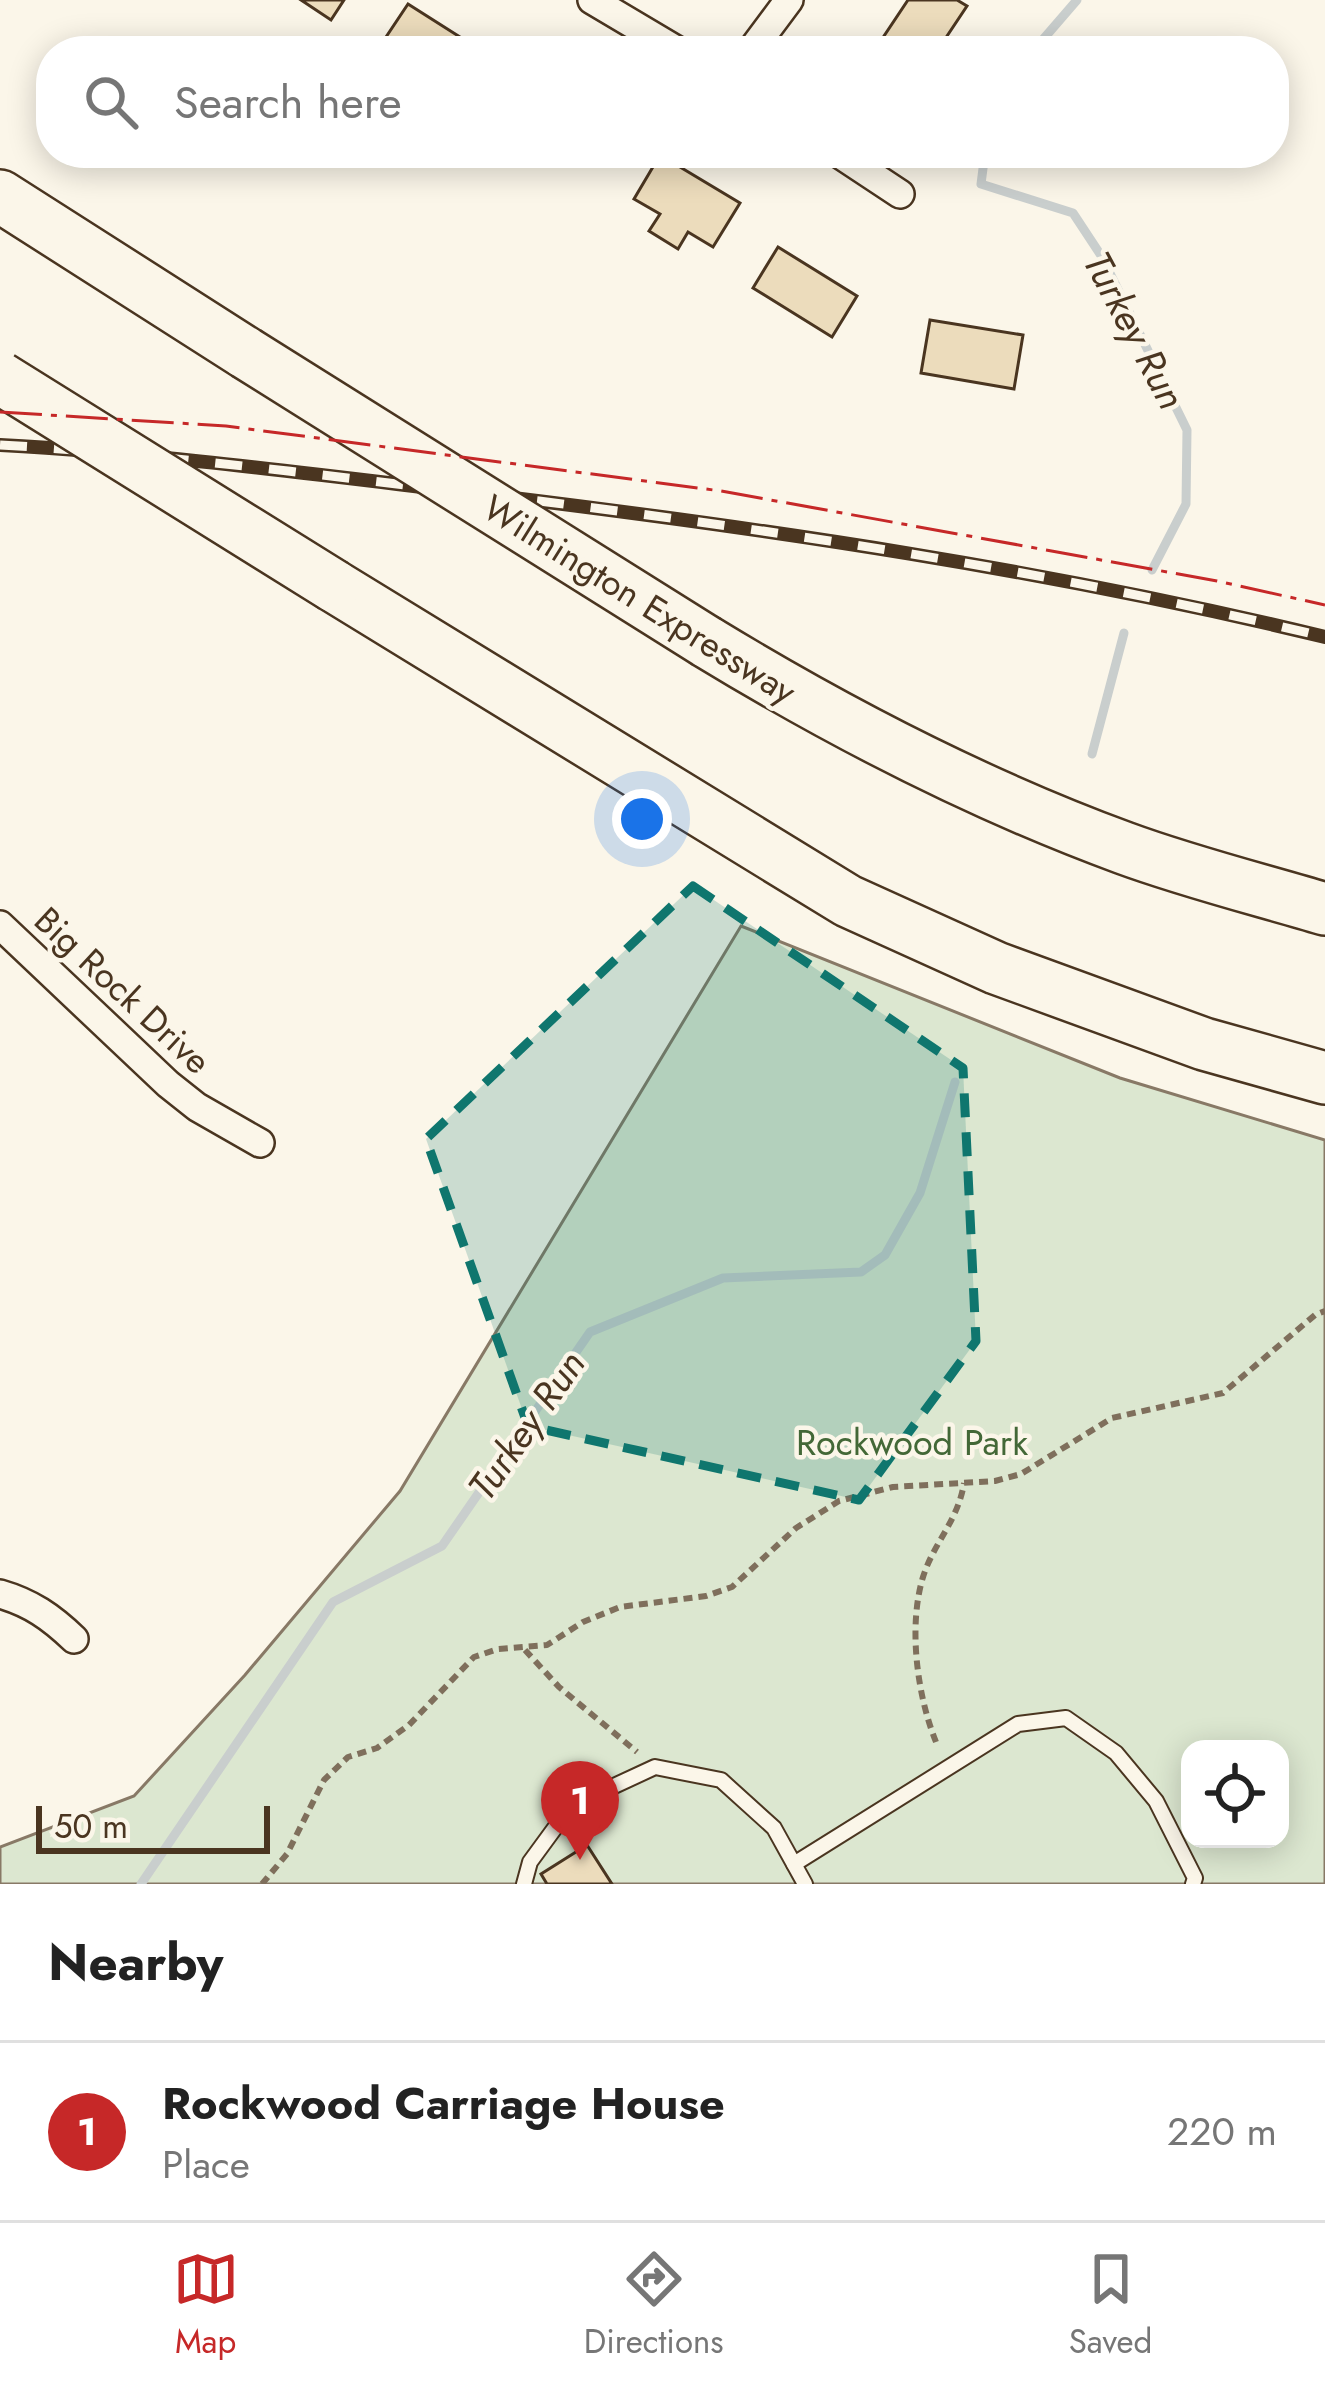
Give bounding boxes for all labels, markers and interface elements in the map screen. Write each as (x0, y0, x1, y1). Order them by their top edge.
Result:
search box (36, 36, 1289, 168)
icon: search (78, 69, 144, 135)
text: Search here (174, 70, 402, 135)
water label: Turkey Run (1069, 241, 1200, 419)
street label: Wilmington Expressway (473, 482, 807, 717)
your location (612, 789, 672, 849)
street label: Big Rock Drive (23, 894, 223, 1086)
water label: Turkey Run (454, 1339, 599, 1512)
park label: Rockwood Park (796, 1416, 1028, 1468)
map controls (1181, 1740, 1289, 1848)
button: locate (1181, 1740, 1289, 1848)
pin: 1 (541, 1761, 619, 1860)
scale bar (36, 1800, 270, 1853)
text: 50 m (54, 1803, 128, 1850)
text: Nearby (48, 1925, 223, 1999)
text: Rockwood Carriage House (162, 2071, 725, 2136)
text: 1 (77, 2103, 97, 2160)
text: 220 m (1167, 2103, 1277, 2160)
text: Place (162, 2136, 250, 2193)
tab: Map (173, 2246, 239, 2365)
tab: Directions (584, 2246, 724, 2365)
tab: Saved (1069, 2246, 1152, 2365)

